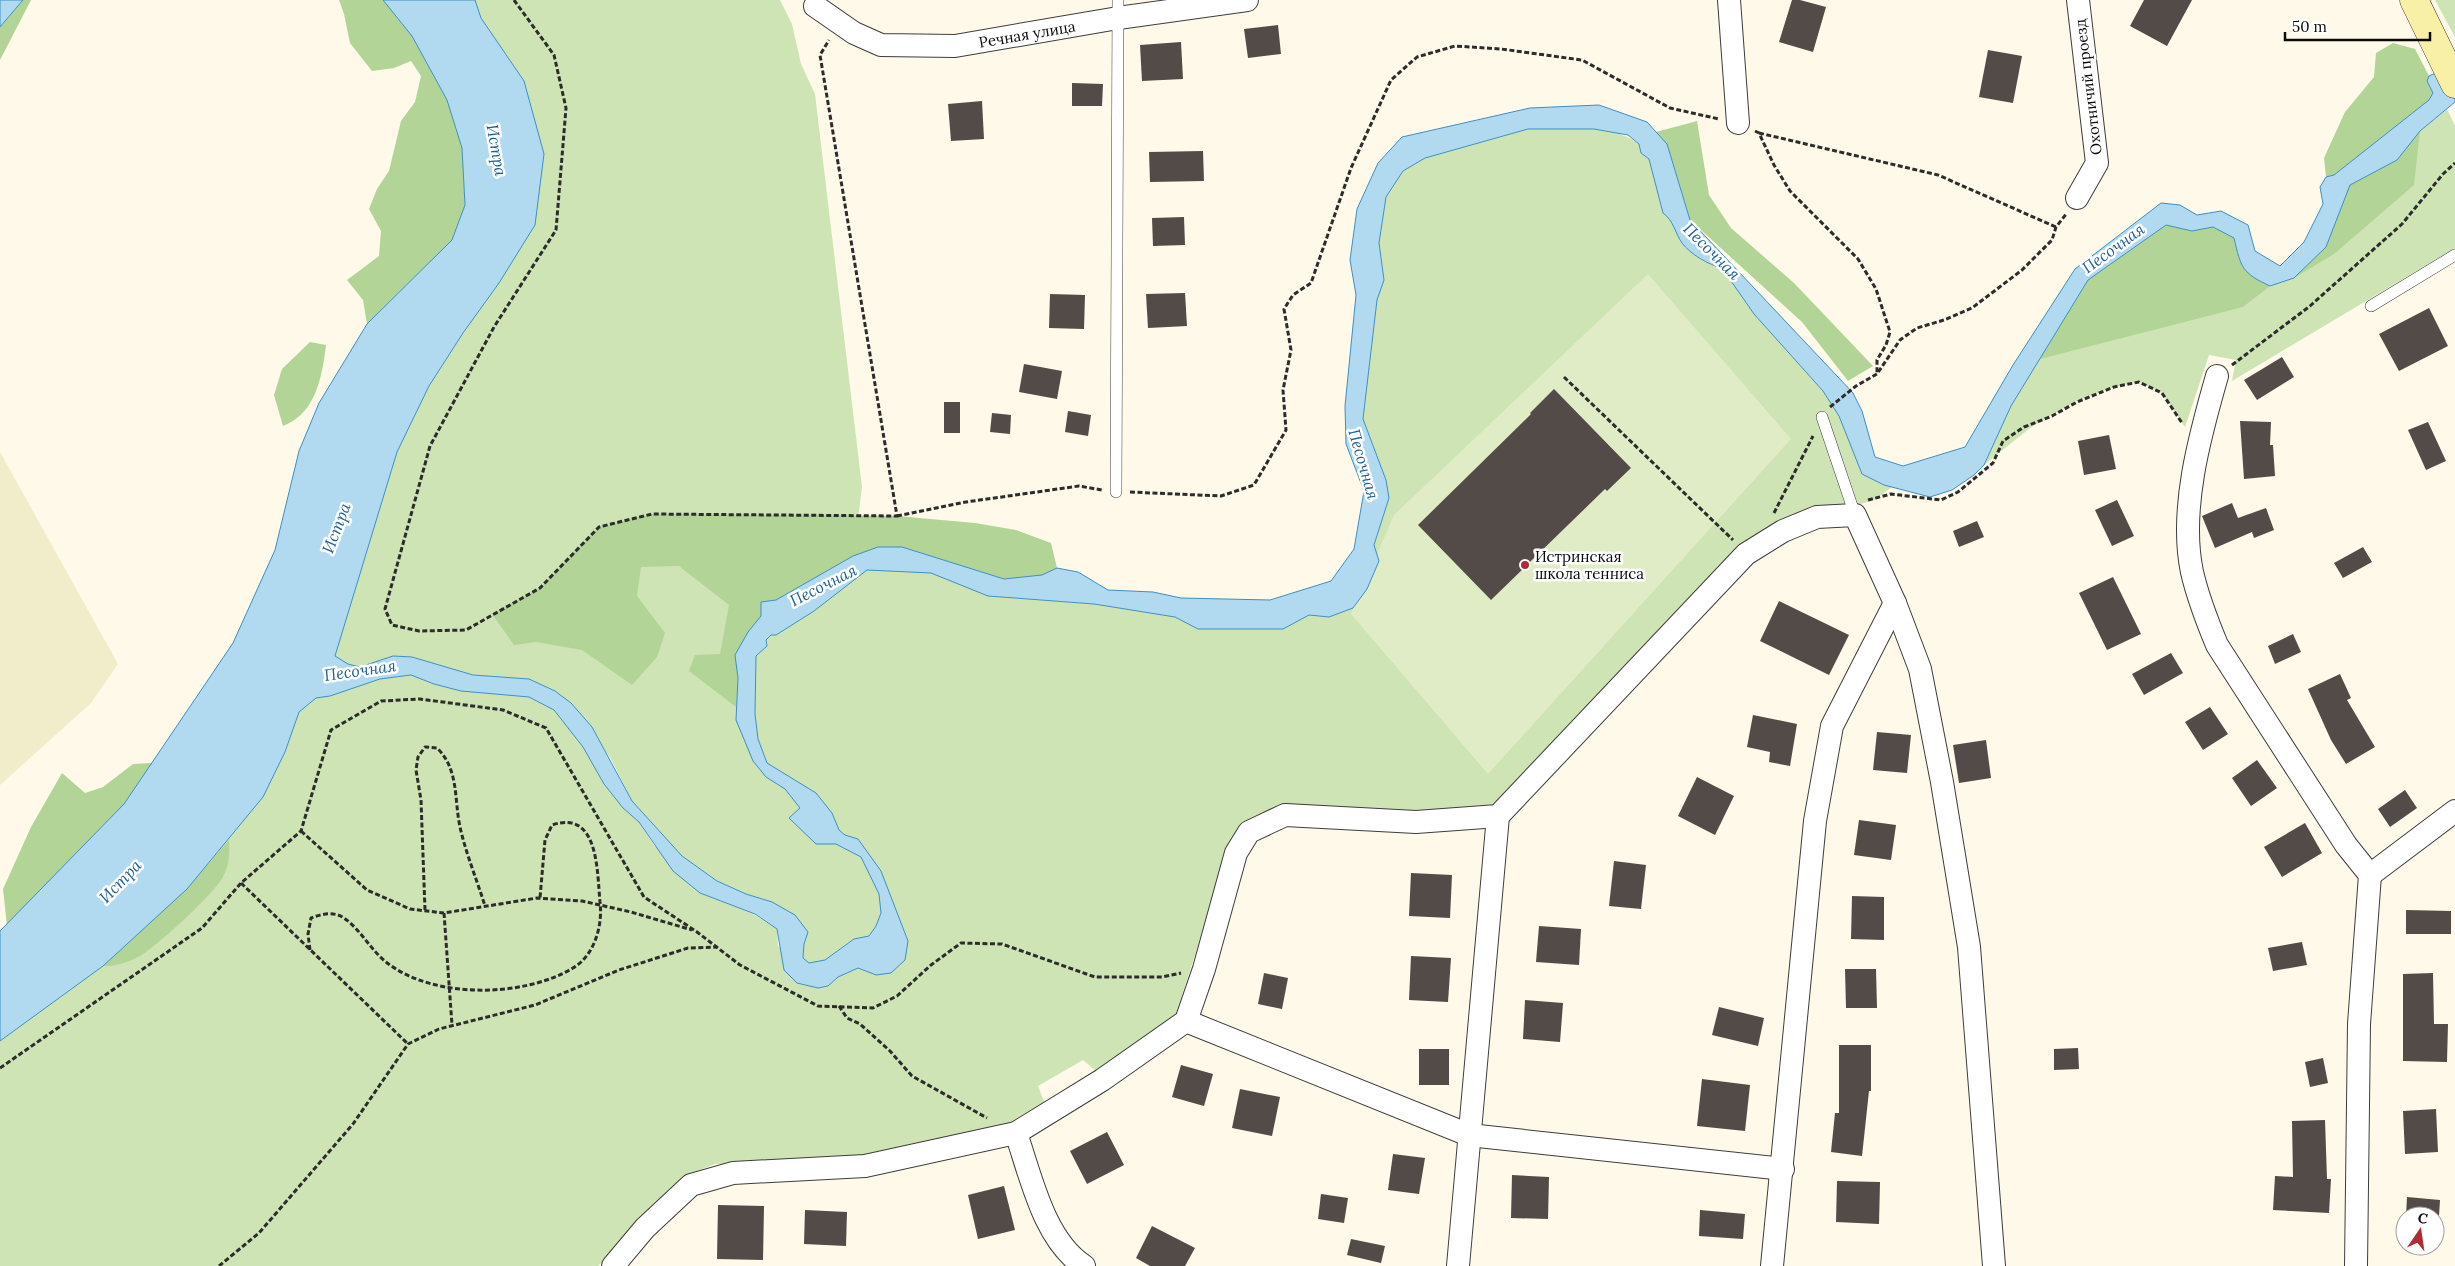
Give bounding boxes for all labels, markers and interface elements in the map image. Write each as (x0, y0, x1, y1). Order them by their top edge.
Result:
scale bar (2285, 10, 2430, 42)
street label: Речная улица (977, 16, 1077, 51)
text: 50 m (2292, 17, 2327, 36)
street label: Охотничий проезд (2070, 18, 2106, 156)
water label: Истра (483, 123, 511, 178)
water label: Песочная (1679, 218, 1745, 284)
water label: Песочная (2078, 219, 2148, 277)
water label: Песочная (1344, 427, 1384, 501)
water label: Истра (317, 500, 355, 556)
place label: Истринская школа тенниса (1535, 547, 1644, 583)
marker: Истринская школа тенниса (1519, 559, 1531, 571)
water label: Песочная (786, 560, 860, 610)
water label: Песочная (323, 655, 397, 685)
water label: Истра (95, 855, 145, 907)
north arrow (2395, 1206, 2445, 1256)
text: С (2416, 1208, 2430, 1228)

